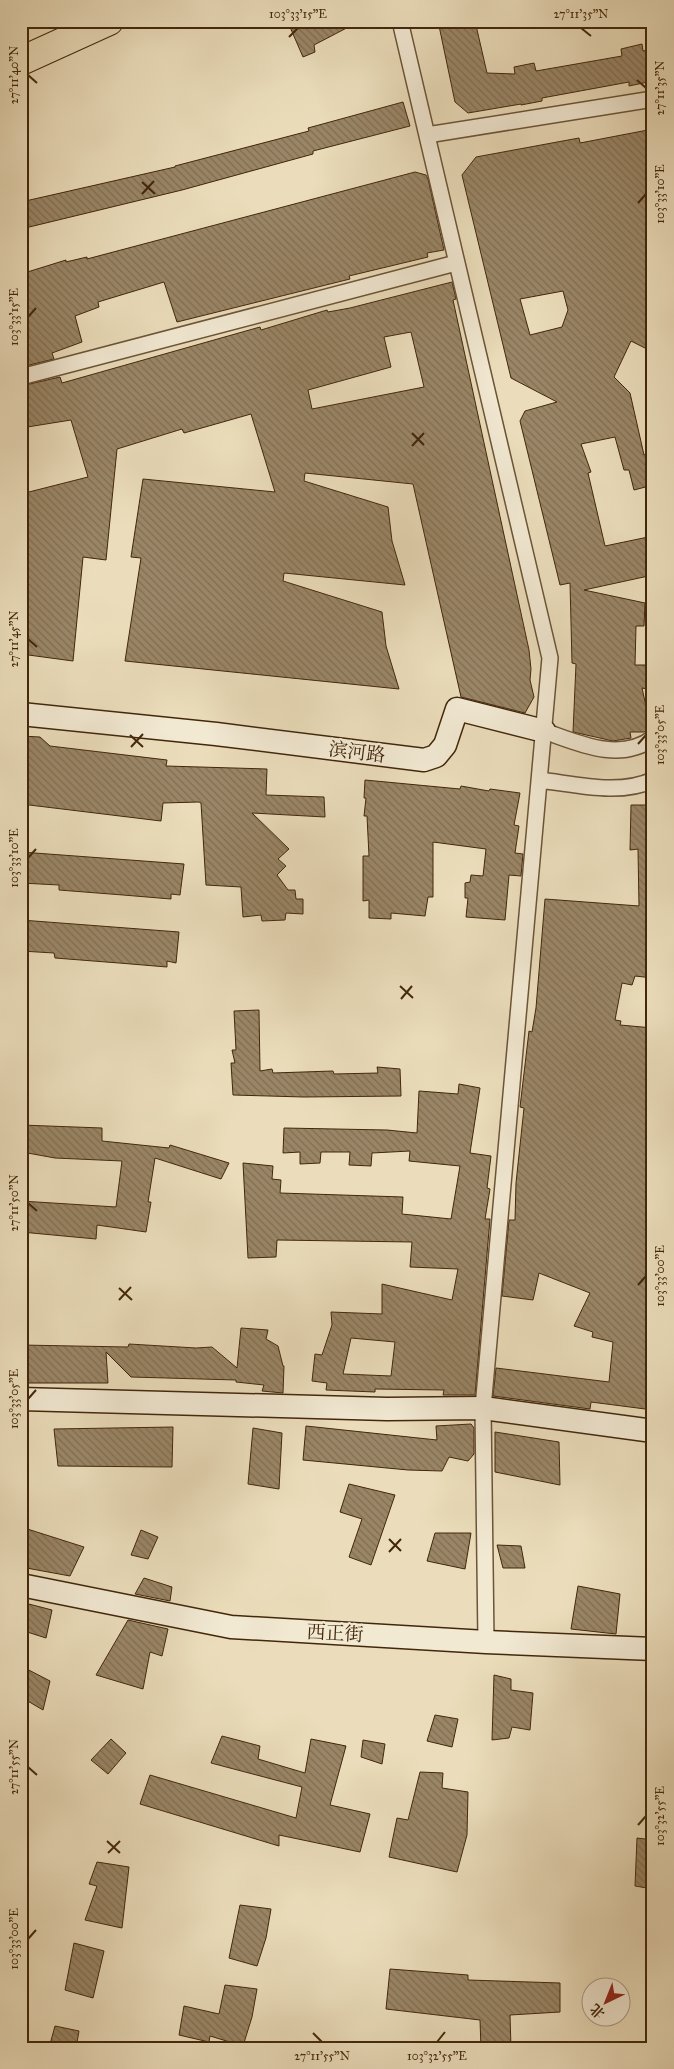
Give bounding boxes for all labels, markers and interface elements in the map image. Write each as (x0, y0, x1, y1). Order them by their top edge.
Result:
text: 103°33'15"E (269, 7, 327, 21)
text: 27°11'35"N (554, 7, 608, 21)
text: 27°11'40"N (7, 46, 21, 104)
text: 27°11'35"N (653, 61, 667, 115)
text: 103°33'10"E (653, 164, 667, 224)
text: 103°33'15"E (7, 288, 21, 346)
text: 27°11'45"N (7, 611, 21, 667)
text: 103°33'05"E (653, 705, 667, 765)
street label: 滨河路 (327, 737, 387, 767)
text: 103°33'10"E (7, 828, 21, 888)
text: 27°11'50"N (7, 1174, 21, 1232)
text: 103°33'00"E (653, 1245, 667, 1307)
text: 103°33'05"E (7, 1369, 21, 1429)
street label: 西正街 (306, 1620, 364, 1646)
text: 27°11'55"N (7, 1739, 21, 1795)
text: 103°32'55"E (653, 1786, 667, 1846)
text: 103°33'00"E (7, 1908, 21, 1970)
north arrow (582, 1976, 632, 2026)
text: 北 (587, 2000, 608, 2022)
text: 27°11'55"N (294, 2049, 350, 2063)
text: 103°32'55"E (407, 2049, 467, 2063)

